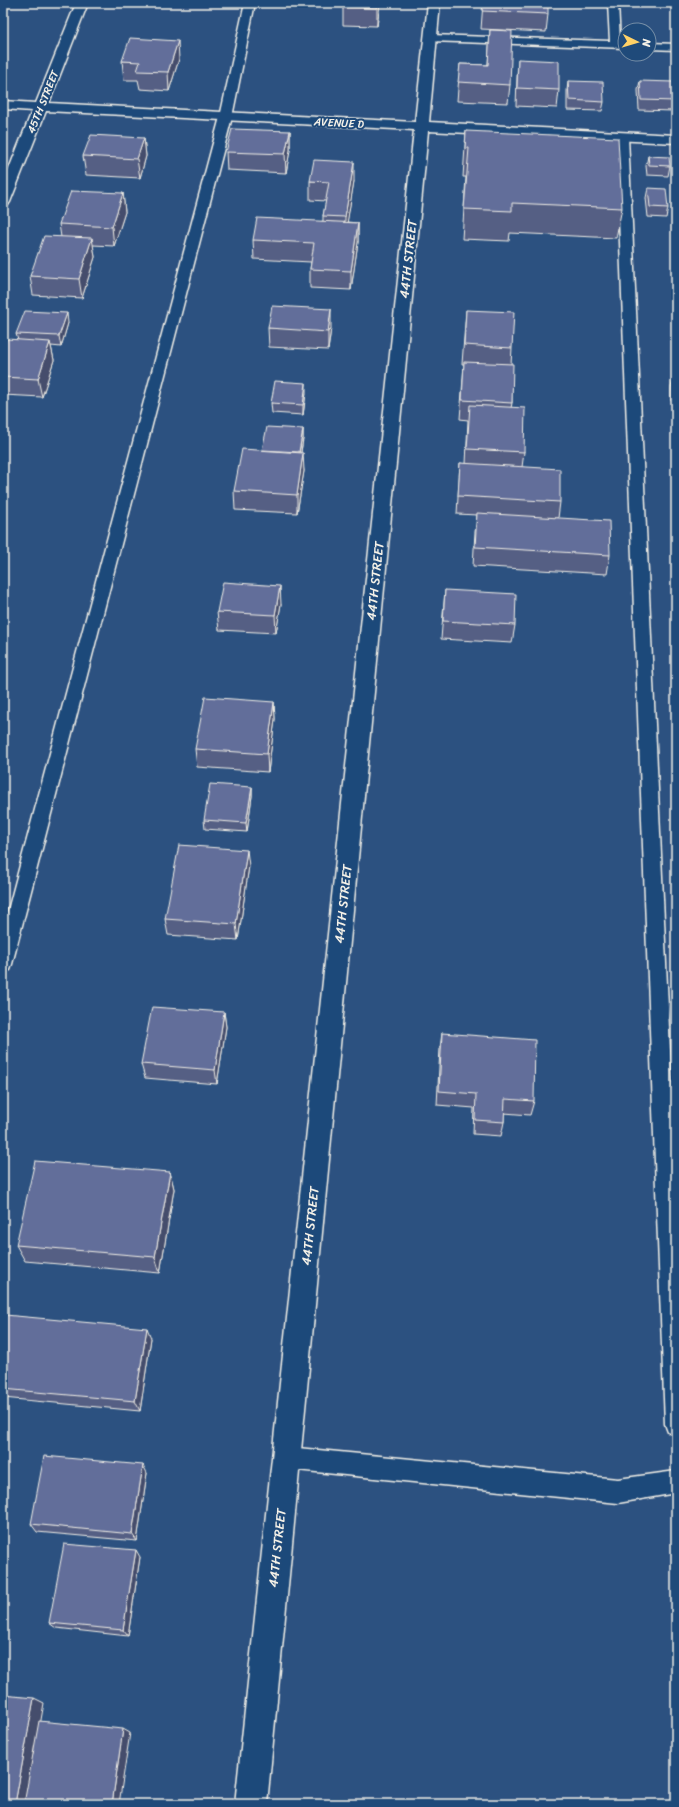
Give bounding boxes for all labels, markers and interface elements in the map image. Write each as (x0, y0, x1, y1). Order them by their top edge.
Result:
north arrow (617, 22, 657, 62)
text: N (637, 37, 656, 48)
street label: 45TH STREET (22, 67, 65, 136)
street label: AVENUE D (312, 112, 365, 134)
street label: 44TH STREET (392, 217, 424, 299)
street label: 44TH STREET (359, 539, 391, 621)
street label: 44TH STREET (327, 862, 359, 944)
street label: 44TH STREET (294, 1184, 326, 1266)
street label: 44TH STREET (261, 1506, 293, 1588)

